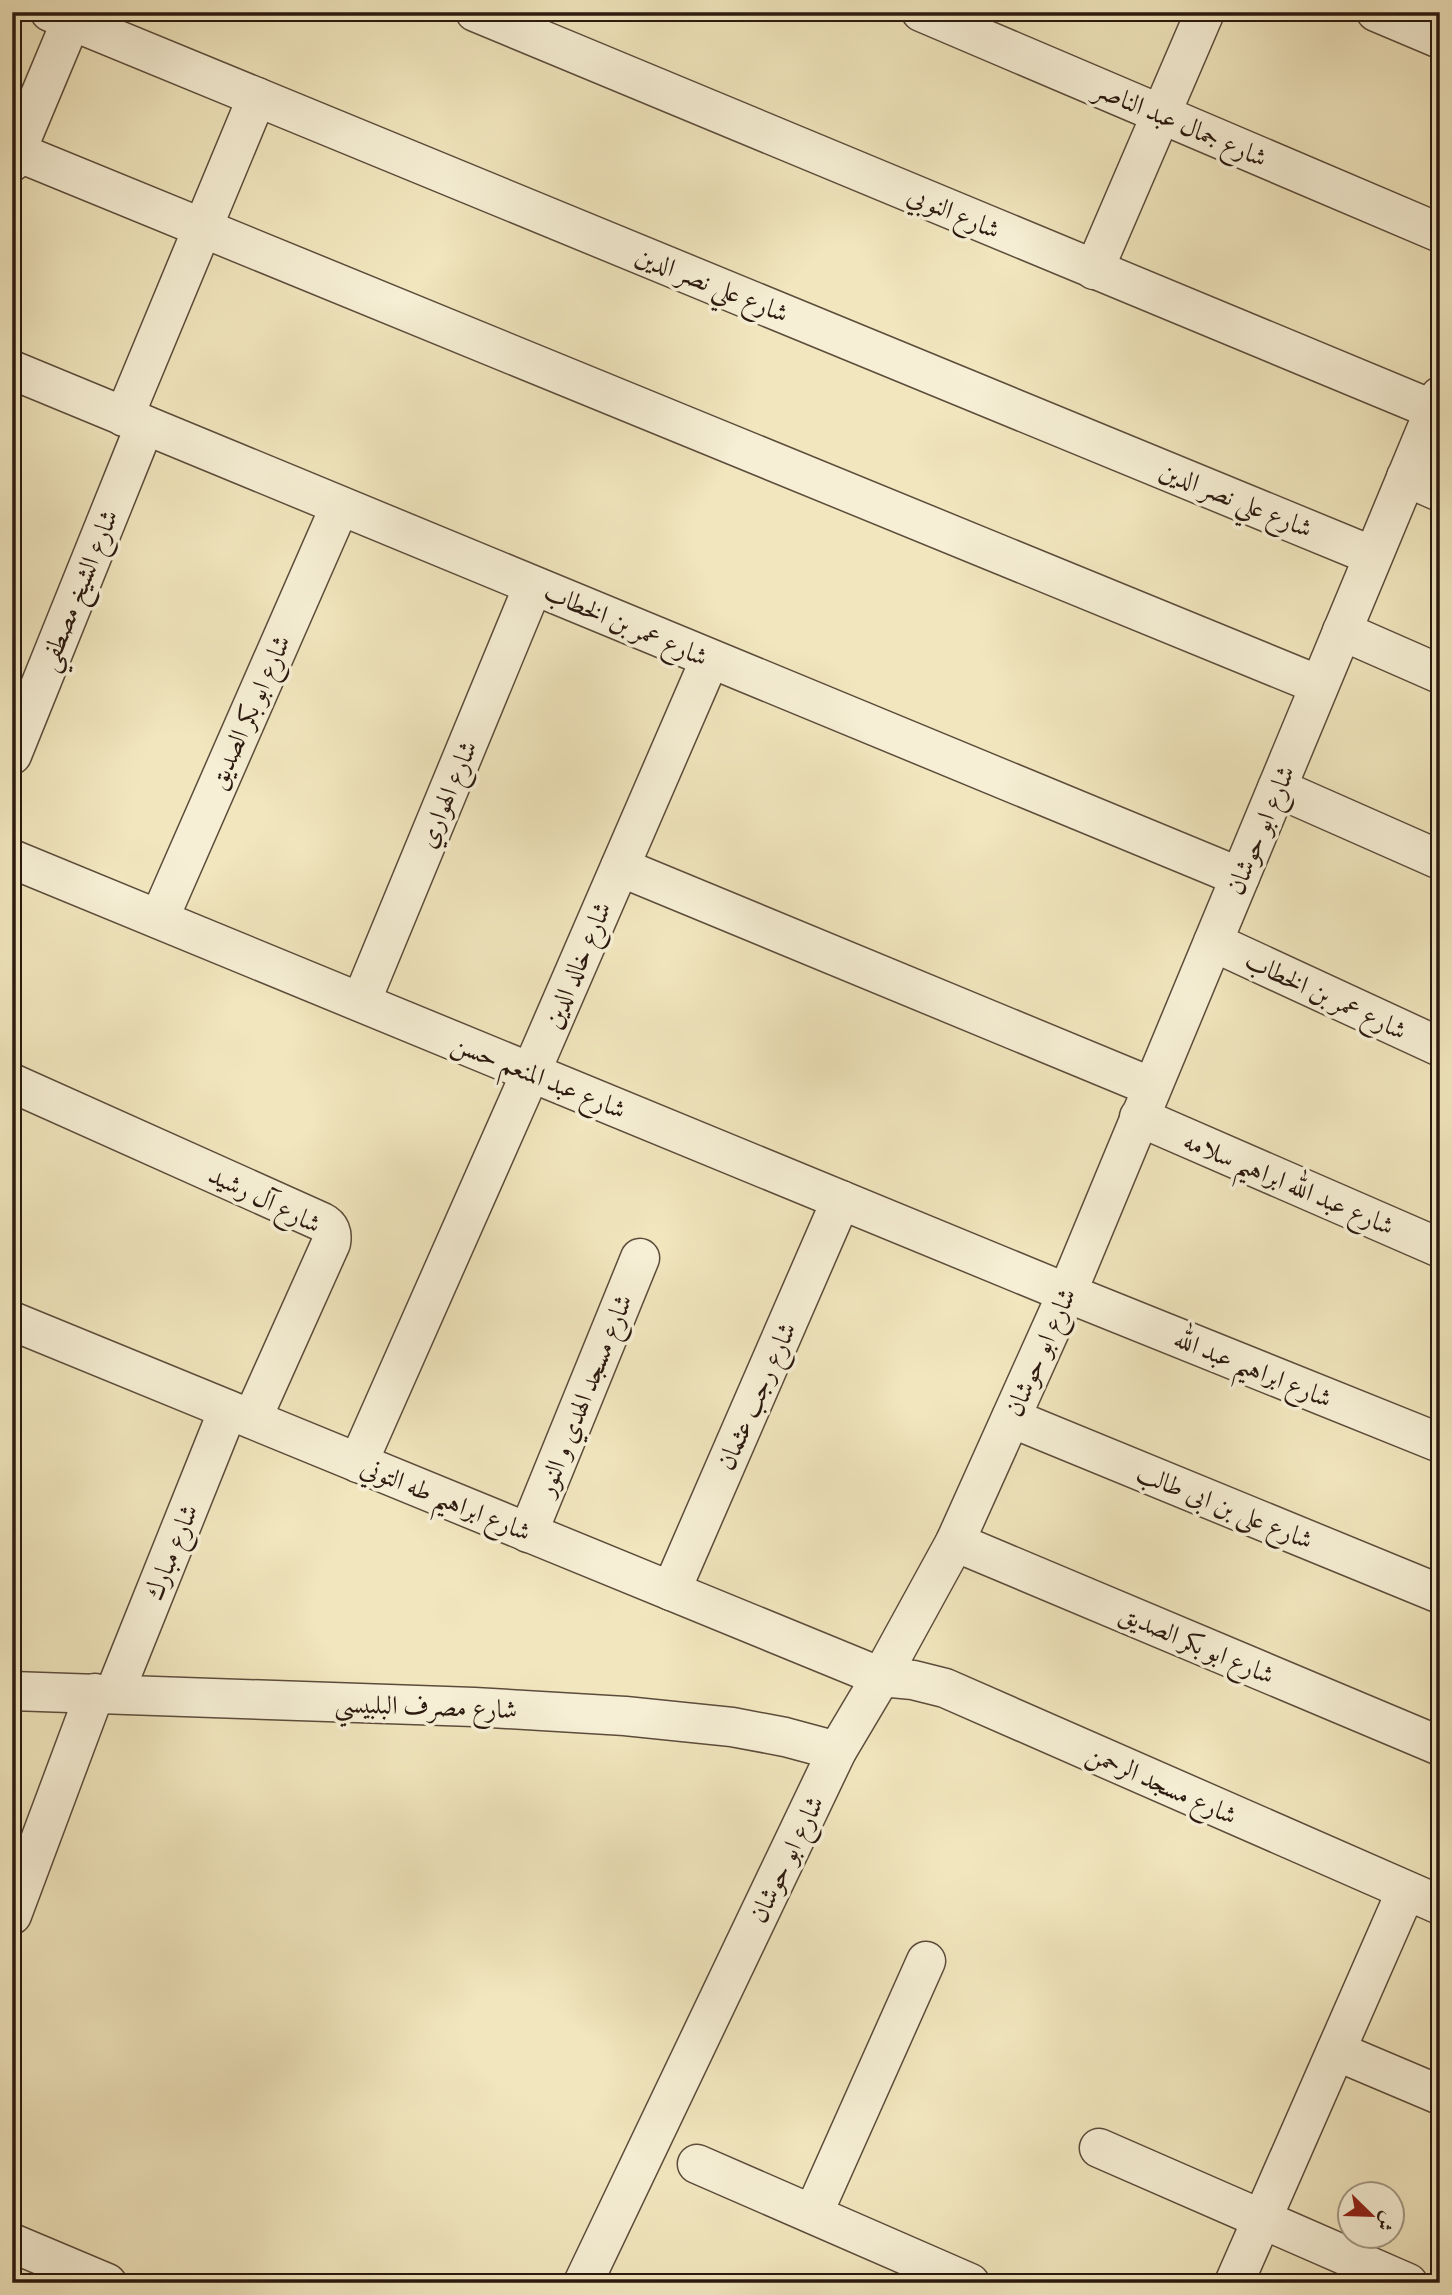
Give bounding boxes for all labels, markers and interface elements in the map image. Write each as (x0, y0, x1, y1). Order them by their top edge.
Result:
street label: شارع جمال عبد الناصر (1085, 72, 1272, 179)
street label: شارع النوبي (901, 179, 1005, 251)
street label: شارع علي نصر الدين (627, 240, 793, 338)
street label: شارع علي نصر الدين (1151, 455, 1317, 553)
street label: شارع الشيخ مصطفي (32, 505, 134, 679)
street label: شارع عمر بن الخطاب (537, 576, 712, 678)
street label: شارع ابو بكر الصديق (202, 630, 303, 797)
street label: شارع الهواري (411, 736, 489, 855)
street label: شارع ابو حوشان (1219, 761, 1307, 902)
street label: شارع خالد الدين (537, 897, 624, 1036)
street label: شارع عمر بن الخطاب (1237, 944, 1412, 1052)
street label: شارع عبد المنعم حسن (444, 1027, 630, 1134)
street label: شارع عبد الله ابراهيم سلامه (1175, 1120, 1401, 1251)
street label: شارع آل رشيد (201, 1159, 326, 1245)
street label: شارع ابو حوشان (998, 1283, 1088, 1424)
street label: شارع مسجد الهدي و النور (529, 1290, 645, 1505)
street label: شارع رجب عثمان (710, 1318, 808, 1477)
street label: شارع ابراهيم عبد الله (1166, 1318, 1338, 1424)
street label: شارع ابراهيم طه التوني (352, 1451, 536, 1557)
street label: شارع على بن ابى طالب (1130, 1457, 1317, 1561)
street label: شارع مبارك (138, 1500, 210, 1607)
street label: شارع ابو بكر الصديق (1112, 1598, 1279, 1697)
street label: شارع مصرف البلبيسي (334, 1688, 518, 1733)
street label: شارع مسجد الرحمن (1079, 1738, 1242, 1837)
street label: شارع ابو حوشان (742, 1791, 836, 1930)
north arrow (1336, 2180, 1406, 2250)
text: ش (1371, 2208, 1400, 2234)

